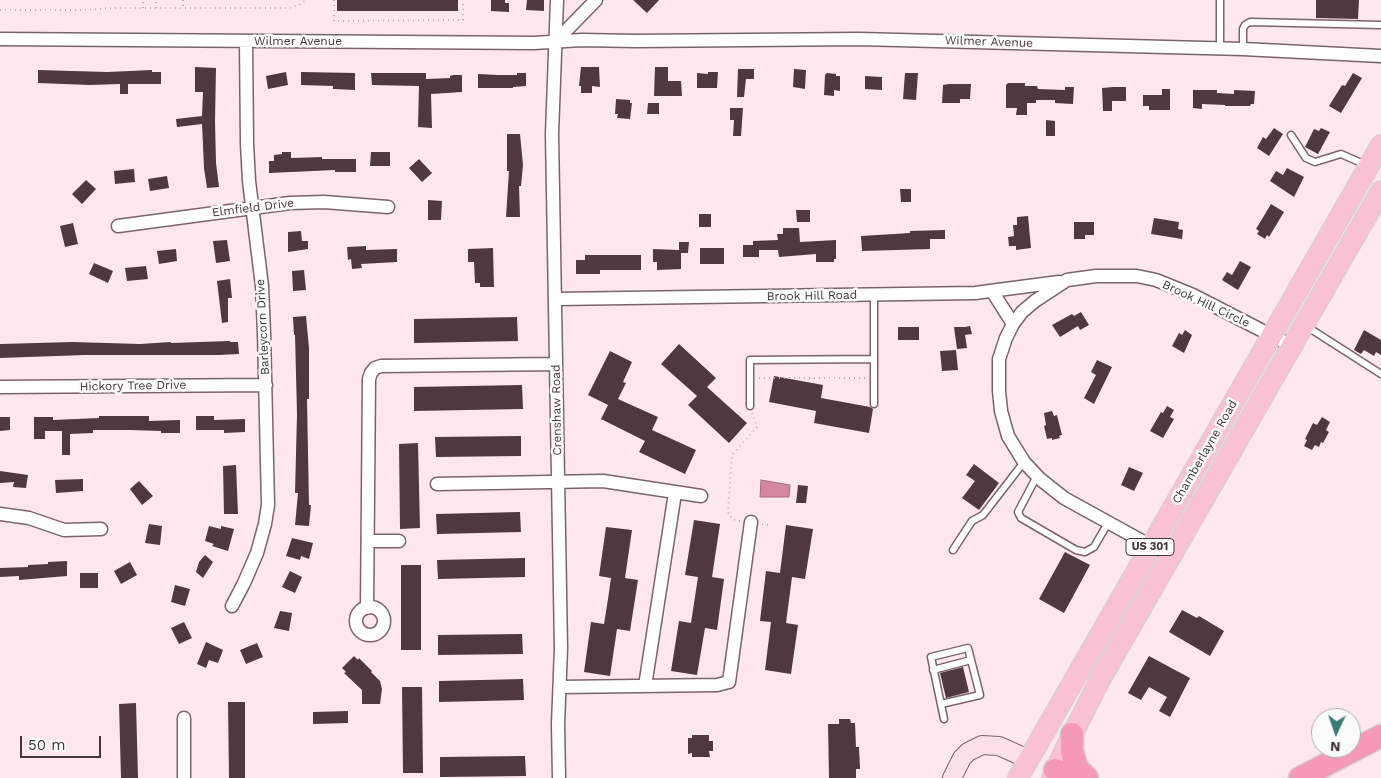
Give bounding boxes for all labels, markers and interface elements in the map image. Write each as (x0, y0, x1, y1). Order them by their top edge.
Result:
street label: Wilmer Avenue (945, 33, 1033, 51)
street label: Wilmer Avenue (254, 34, 342, 48)
street label: Elmfield Drive (211, 196, 295, 220)
street label: Brook Hill Circle (1160, 277, 1252, 331)
street label: Barleycorn Drive (253, 279, 273, 375)
street label: Brook Hill Road (767, 288, 857, 304)
street label: Crenshaw Road (549, 364, 565, 456)
street label: Hickory Tree Drive (80, 378, 186, 394)
street label: Chamberlayne Road (1169, 398, 1241, 506)
road number: US 301 (1126, 538, 1174, 556)
north arrow (1311, 708, 1361, 758)
scale bar (22, 726, 104, 758)
text: 50 m (28, 736, 65, 754)
text: N (1330, 739, 1341, 755)

